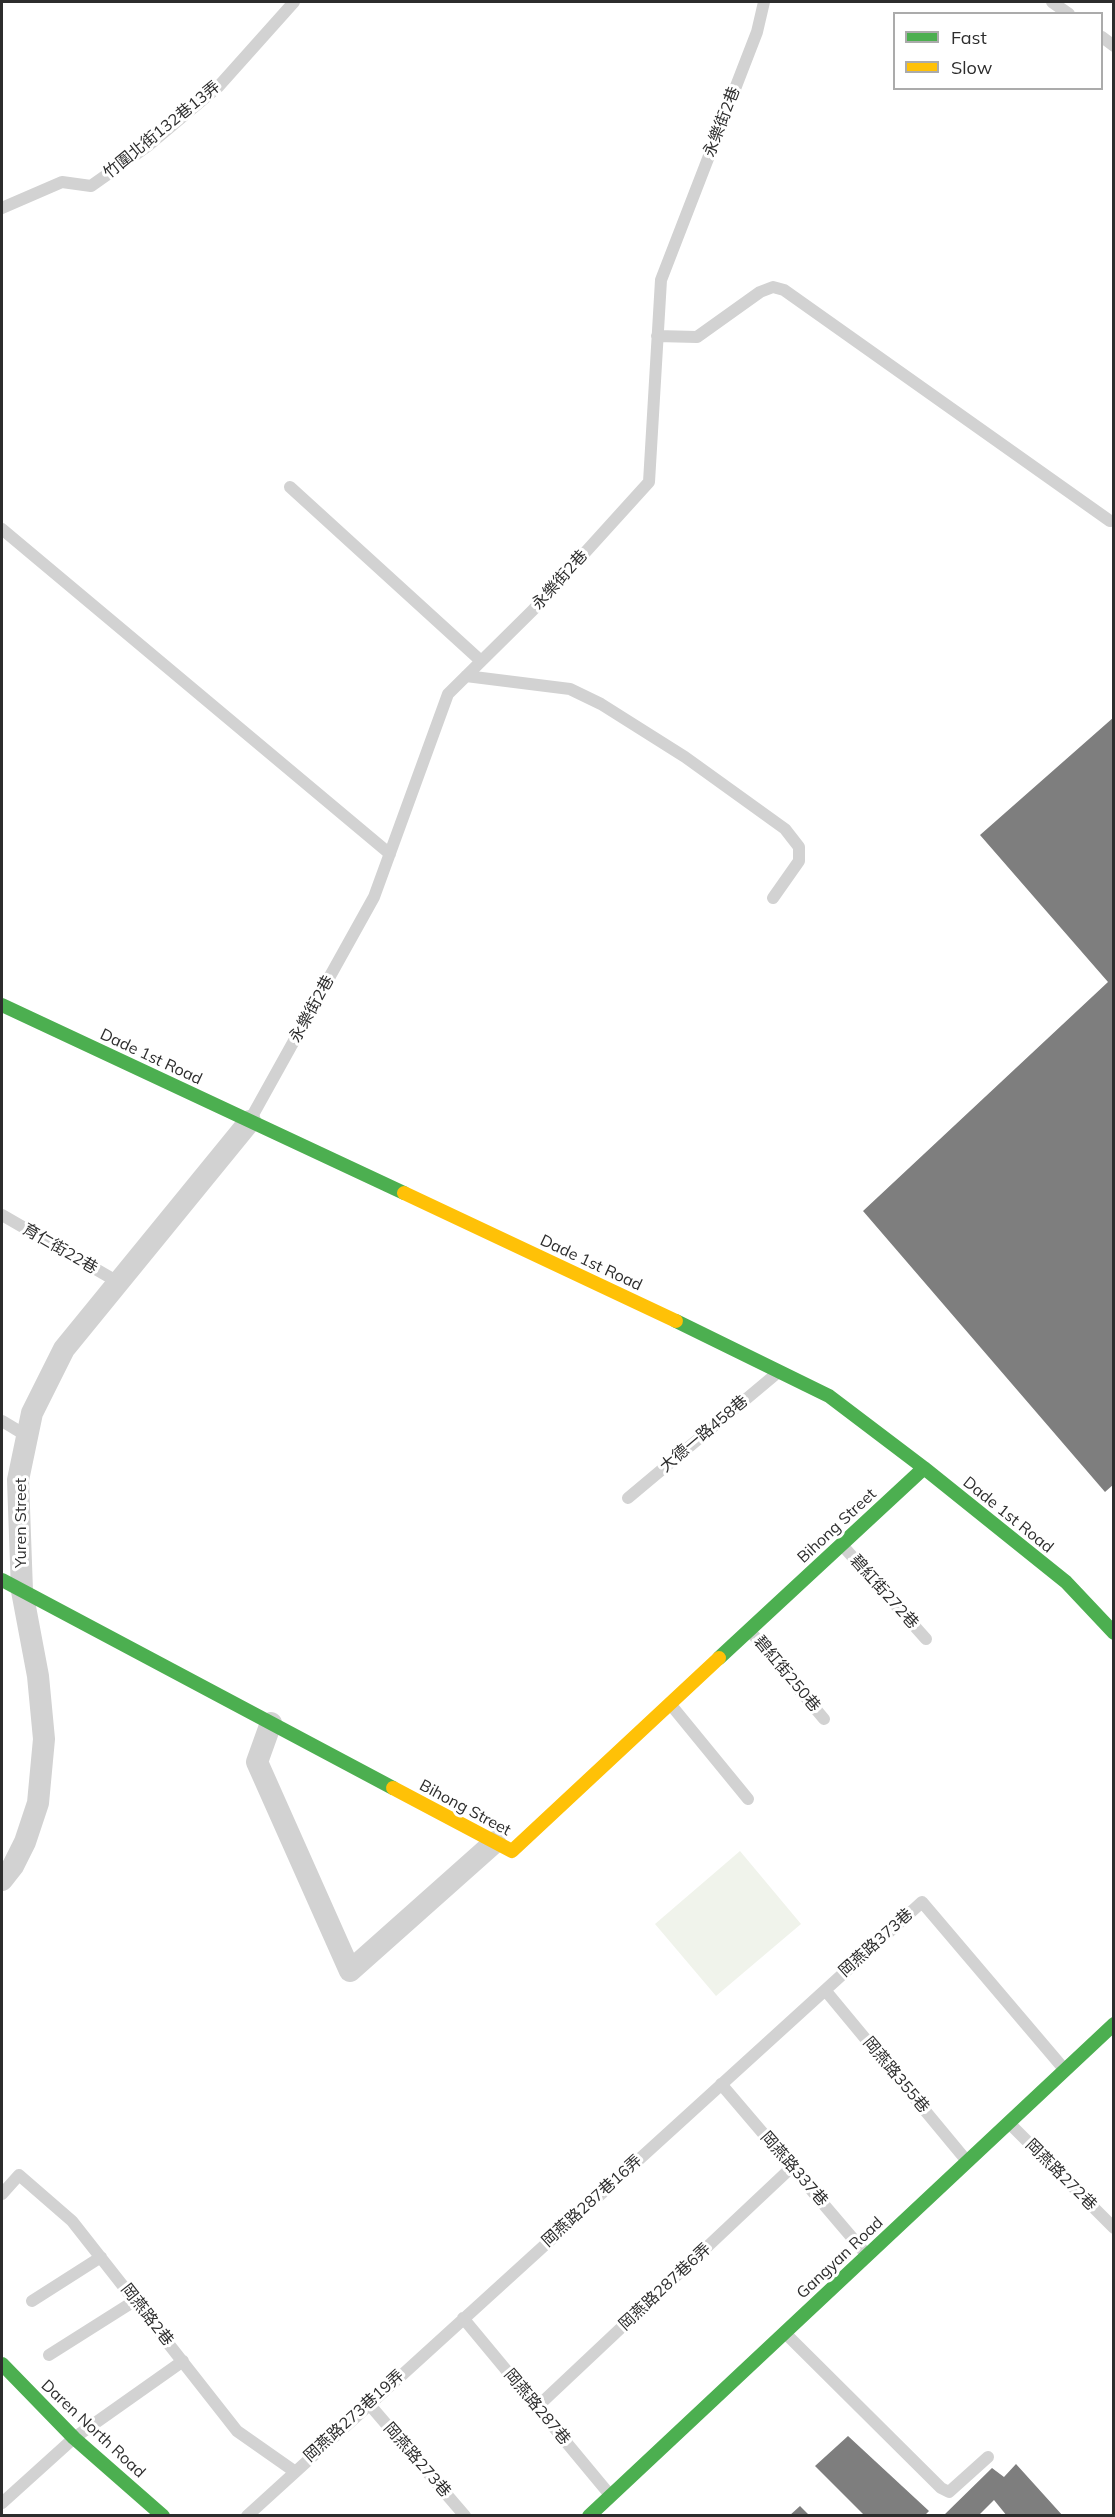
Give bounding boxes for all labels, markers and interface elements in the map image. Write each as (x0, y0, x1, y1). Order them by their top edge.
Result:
legend (893, 12, 1103, 90)
text: Fast (951, 26, 987, 49)
text: Slow (951, 56, 992, 79)
street label: 竹圍北街132巷13弄 (100, 77, 224, 183)
street label: 永樂街2巷 (700, 84, 744, 160)
street label: 永樂街2巷 (528, 546, 592, 614)
street label: 永樂街2巷 (286, 972, 338, 1046)
street label: Dade 1st Road (97, 1025, 205, 1089)
street label: 育仁街22巷 (19, 1220, 101, 1278)
street label: Dade 1st Road (537, 1231, 645, 1295)
street label: 大德一路458巷 (656, 1392, 752, 1476)
street label: Dade 1st Road (959, 1473, 1057, 1557)
street label: Yuren Street (11, 1478, 31, 1568)
street label: Bihong Street (794, 1485, 880, 1567)
street label: 碧紅街272巷 (846, 1551, 922, 1633)
street label: 碧紅街250巷 (750, 1632, 824, 1716)
street label: Bihong Street (416, 1776, 514, 1840)
street label: 岡燕路373巷 (835, 1905, 917, 1981)
street label: 岡燕路355巷 (859, 2033, 933, 2117)
street label: 岡燕路337巷 (756, 2128, 832, 2210)
street label: 岡燕路272巷 (1021, 2135, 1101, 2215)
street label: 岡燕路287巷16弄 (538, 2151, 646, 2251)
street label: Gangyan Road (793, 2213, 887, 2303)
street label: 岡燕路287巷6弄 (615, 2240, 715, 2334)
street label: 岡燕路2巷 (117, 2280, 177, 2350)
street label: 岡燕路287巷 (500, 2365, 574, 2449)
street label: 岡燕路273巷19弄 (300, 2366, 408, 2466)
street label: Daren North Road (37, 2376, 149, 2482)
street label: 岡燕路273巷 (379, 2419, 455, 2501)

